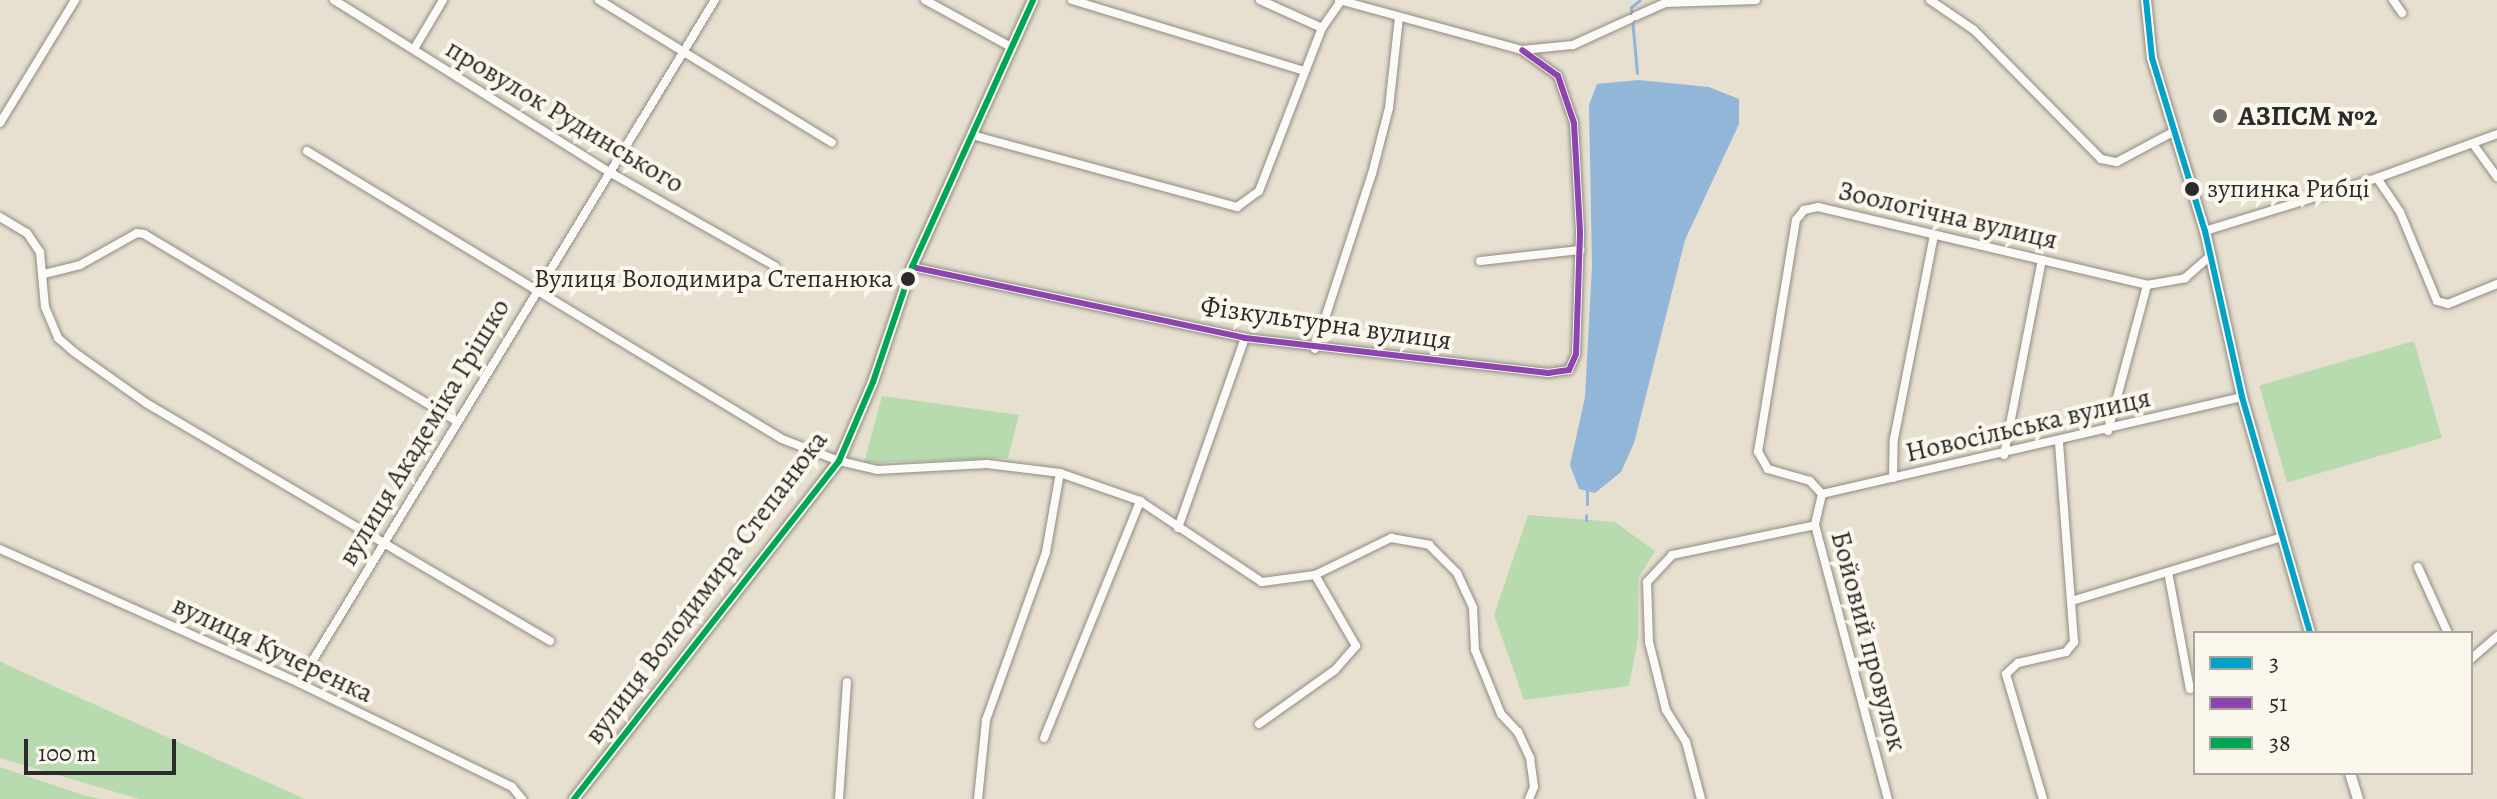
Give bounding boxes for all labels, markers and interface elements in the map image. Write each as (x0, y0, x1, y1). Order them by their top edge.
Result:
street label: провулок Рудинського (440, 32, 690, 200)
place label: АЗПСМ №2 (2238, 99, 2378, 133)
marker: АЗПСМ №2 (2209, 105, 2231, 127)
street label: Зоологічна вулиця (1835, 173, 2061, 257)
place label: зупинка Рибці (2207, 173, 2370, 205)
marker: зупинка Рибці (2184, 181, 2200, 197)
place label: Вулиця Володимира Степанюка (534, 263, 893, 295)
marker: Вулиця Володимира Степанюка (900, 271, 916, 287)
street label: Фізкультурна вулиця (1198, 289, 1454, 357)
street label: вулиця Академіка Грішко (331, 292, 517, 572)
street label: Новосільська вулиця (1902, 380, 2154, 470)
street label: вулиця Володимира Степанюка (577, 424, 835, 750)
street label: Бойовий провулок (1823, 527, 1915, 755)
street label: вулиця Кучеренка (167, 588, 379, 710)
legend (2193, 631, 2473, 775)
text: 3 (2269, 647, 2279, 679)
text: 51 (2269, 687, 2288, 719)
scale bar (28, 723, 180, 773)
text: 38 (2269, 727, 2291, 759)
text: 100 m (38, 737, 97, 769)

